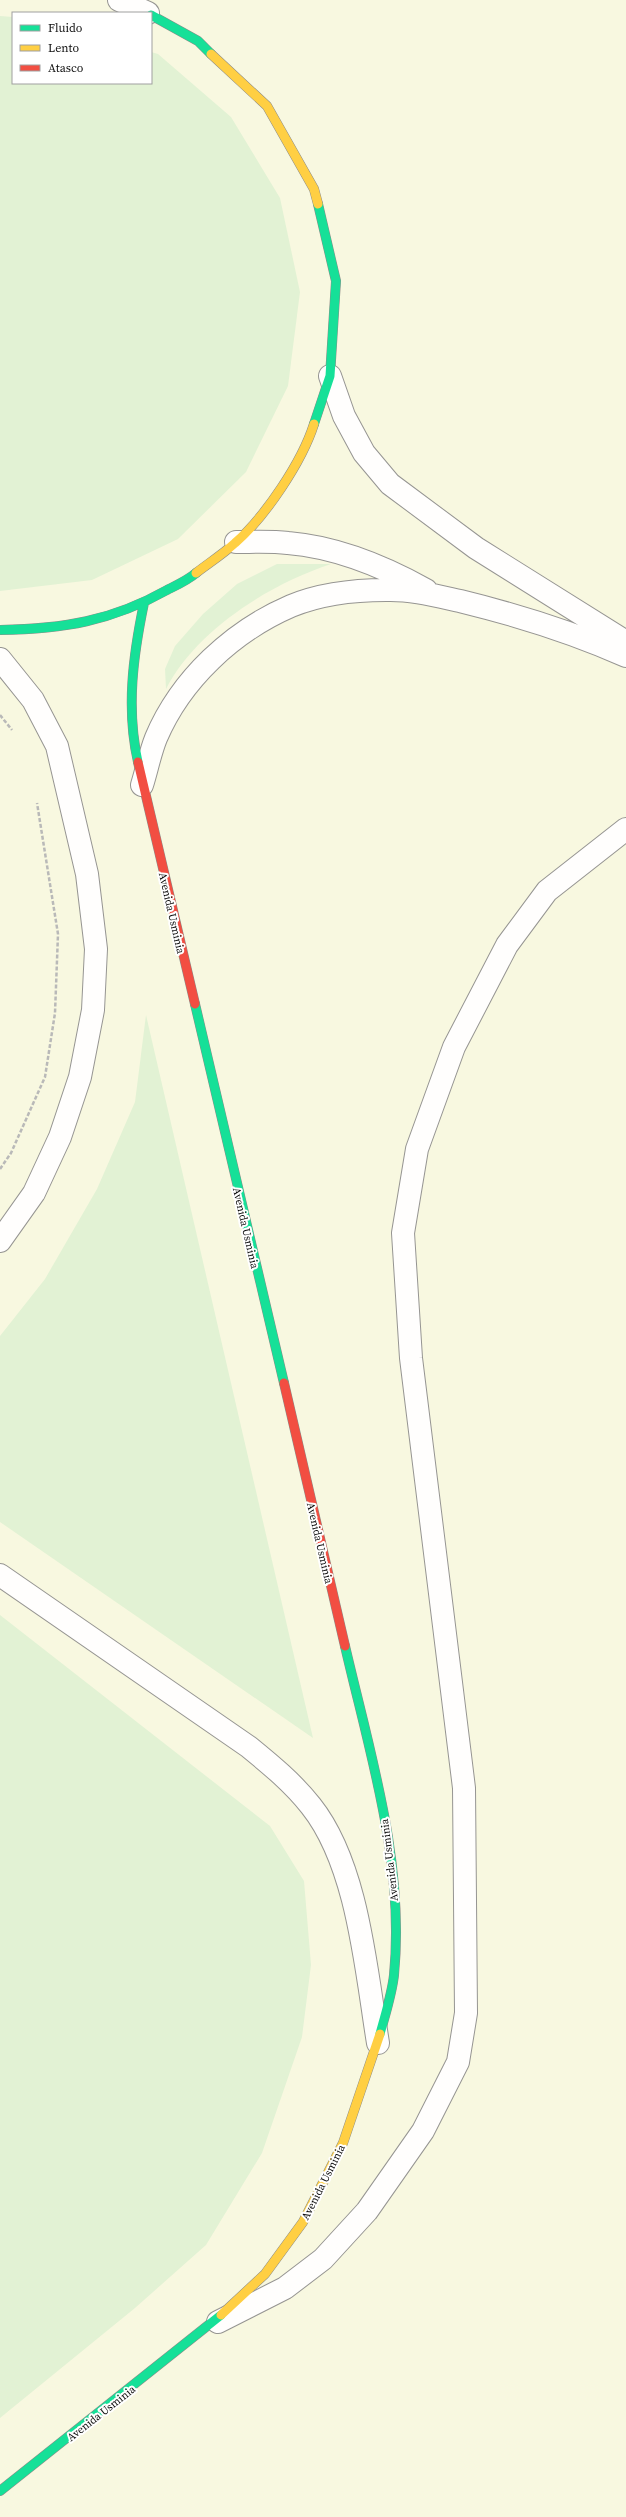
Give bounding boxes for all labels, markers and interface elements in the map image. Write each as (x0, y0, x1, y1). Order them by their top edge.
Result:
legend (12, 12, 152, 84)
text: Fluido (48, 20, 83, 36)
text: Lento (48, 40, 79, 56)
text: Atasco (48, 60, 84, 76)
street label: Avenida Usminia (155, 871, 188, 956)
street label: Avenida Usminia (229, 1186, 262, 1271)
street label: Avenida Usminia (303, 1501, 336, 1586)
street label: Avenida Usminia (377, 1817, 402, 1902)
street label: Avenida Usminia (298, 2142, 349, 2223)
street label: Avenida Usminia (64, 2382, 139, 2445)

